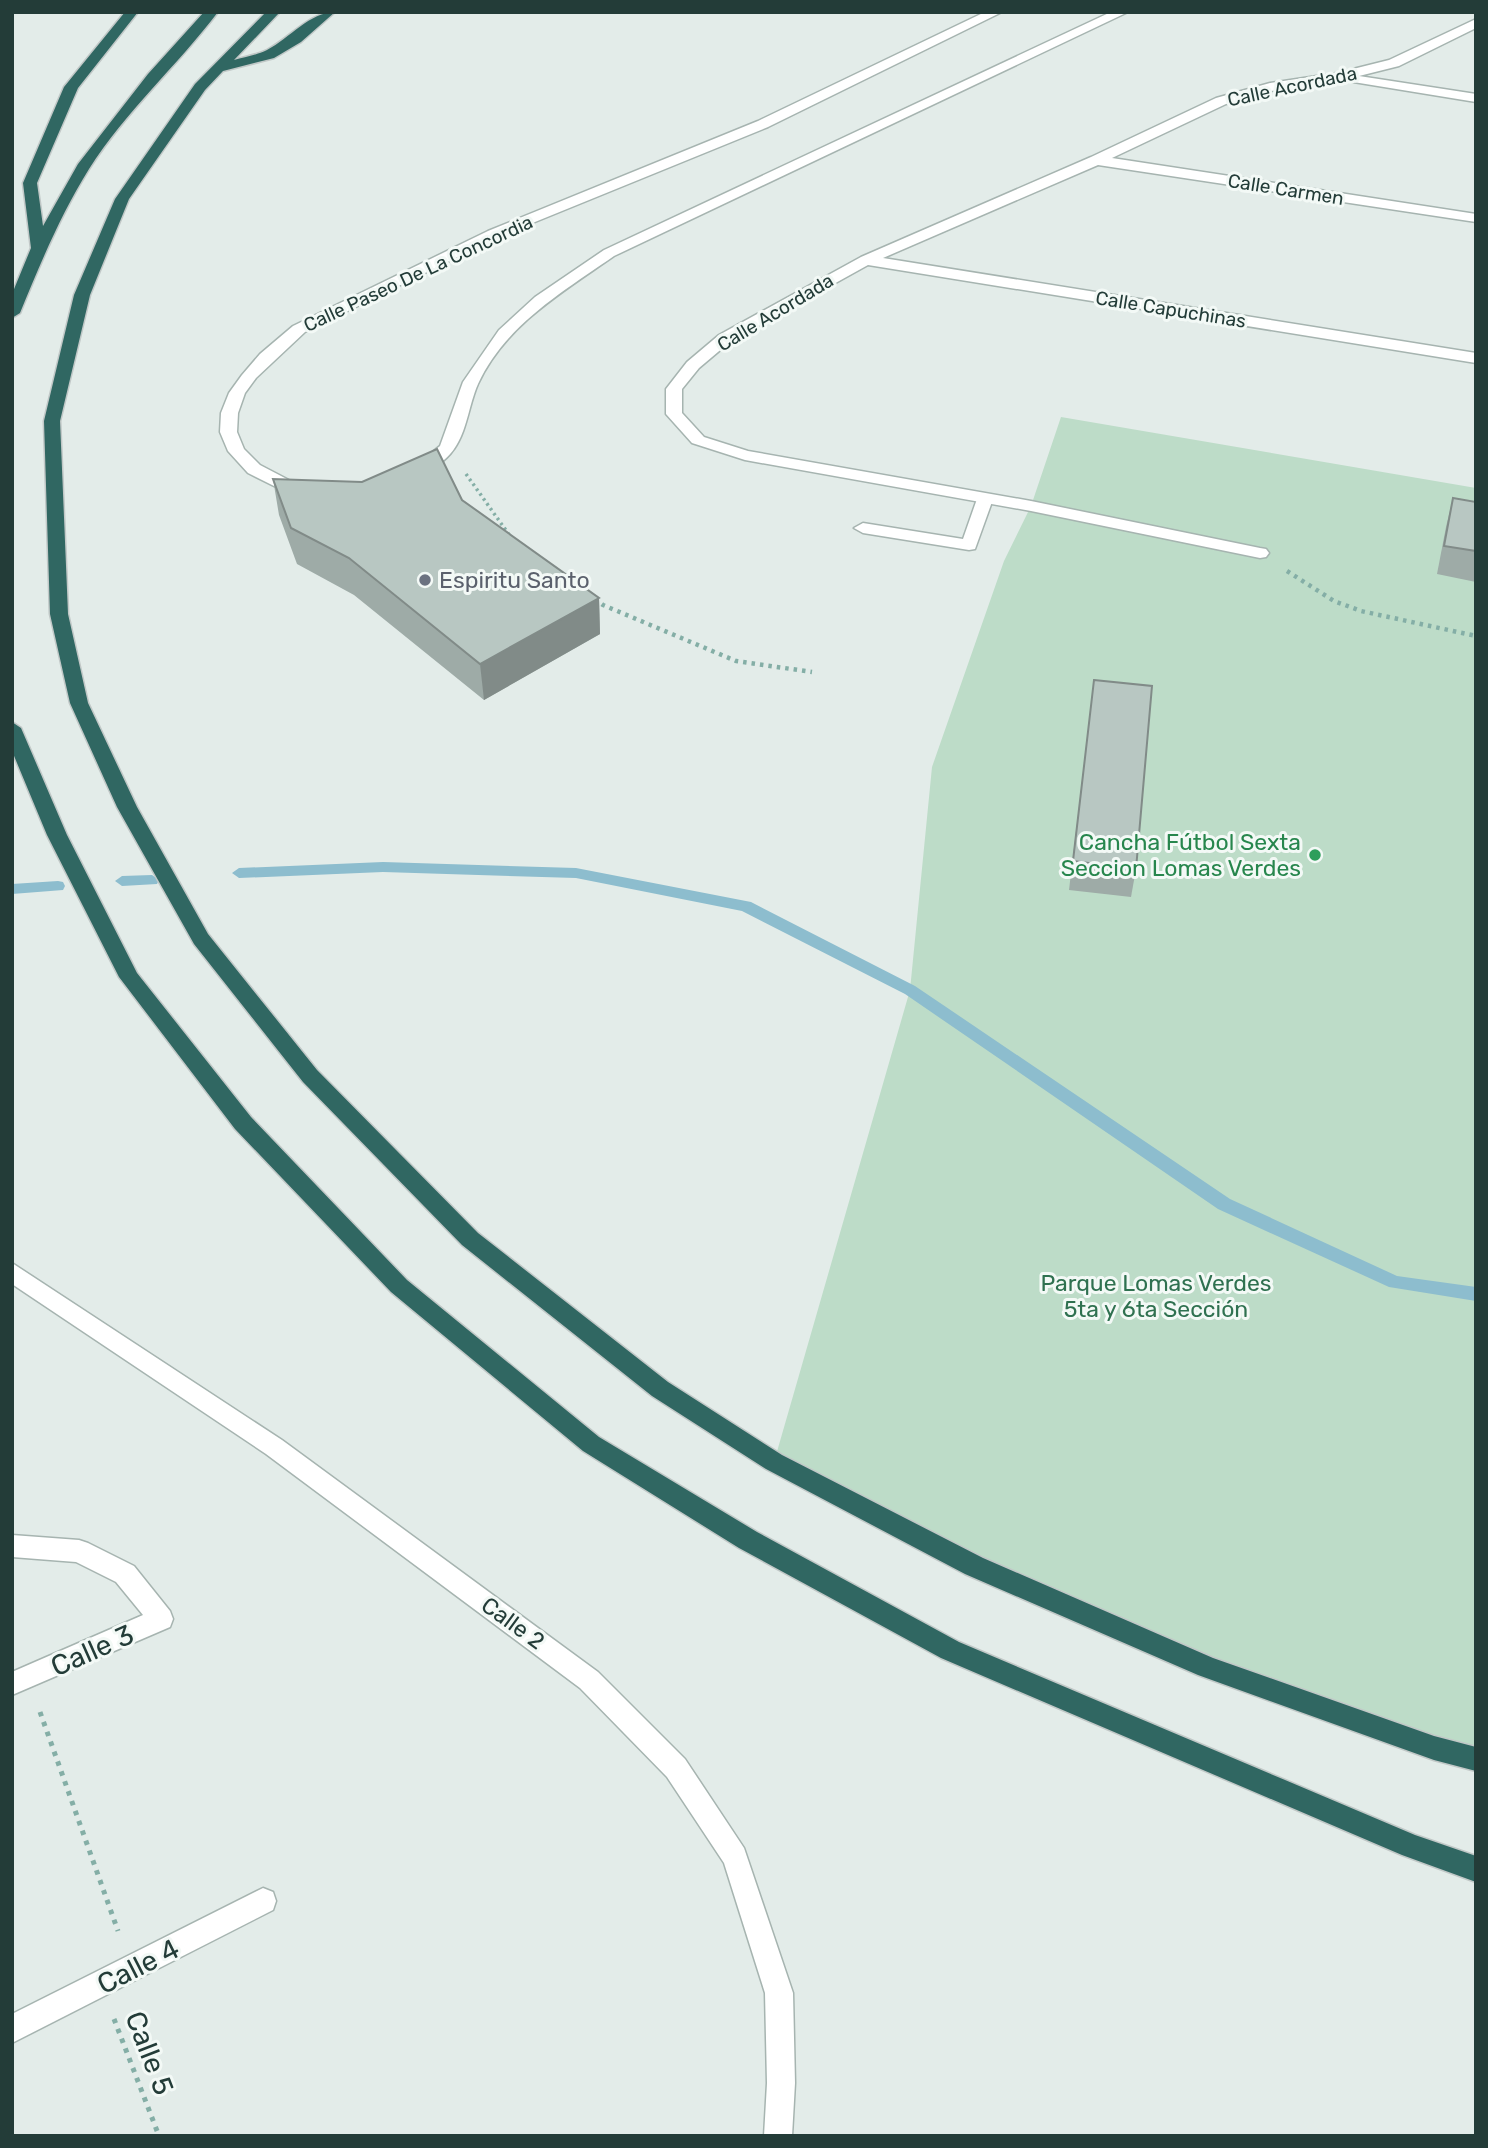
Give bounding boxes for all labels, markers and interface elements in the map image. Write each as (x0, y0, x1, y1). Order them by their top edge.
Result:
street label: Calle Acordada (1225, 62, 1359, 111)
street label: Calle Carmen (1226, 169, 1346, 210)
street label: Calle Paseo De La Concordia (300, 210, 536, 337)
street label: Calle Acordada (713, 269, 838, 356)
street label: Calle Capuchinas (1094, 286, 1248, 333)
place label: Espiritu Santo (439, 566, 590, 594)
marker: Espiritu Santo (417, 572, 433, 588)
place label: Cancha Fútbol Sexta Seccion Lomas Verdes (1061, 828, 1301, 882)
marker: Cancha Fútbol Sexta Seccion Lomas Verdes (1307, 847, 1323, 863)
park label: Parque Lomas Verdes 5ta y 6ta Sección (1040, 1269, 1272, 1323)
street label: Calle 2 (476, 1591, 550, 1655)
street label: Calle 3 (46, 1618, 139, 1683)
street label: Calle 4 (92, 1932, 185, 2001)
street label: Calle 5 (119, 2007, 181, 2100)

